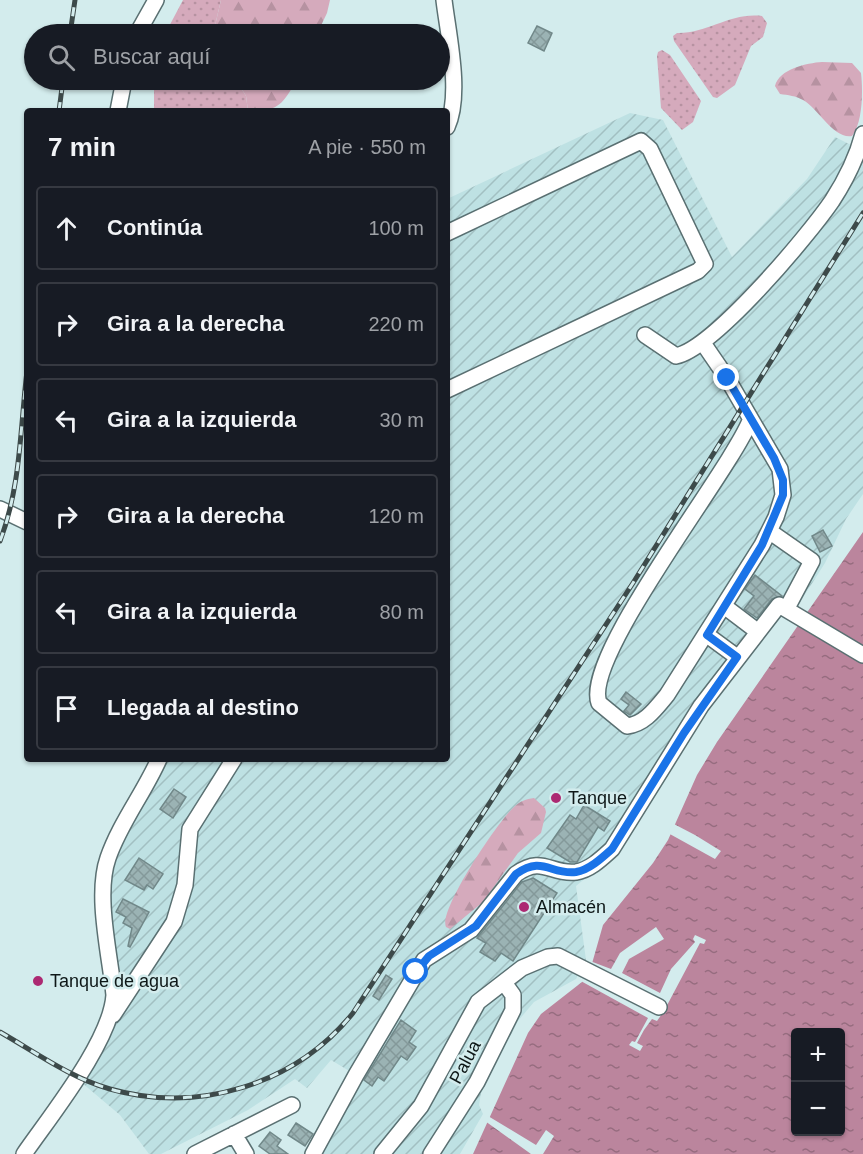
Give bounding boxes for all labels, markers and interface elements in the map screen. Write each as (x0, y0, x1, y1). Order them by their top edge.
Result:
search box (24, 24, 450, 90)
icon: search (45, 41, 78, 74)
text: Buscar aquí (93, 44, 210, 69)
text: 7 min (48, 132, 116, 162)
text: A pie · 550 m (308, 136, 426, 158)
icon: ahead (50, 212, 83, 245)
text: Continúa (107, 215, 202, 240)
text: 100 m (368, 217, 424, 239)
icon: right (50, 308, 83, 341)
text: Gira a la derecha (107, 311, 284, 336)
text: 220 m (368, 313, 424, 335)
route end (713, 364, 739, 390)
icon: left (50, 404, 83, 437)
text: Gira a la izquierda (107, 407, 297, 432)
text: 30 m (380, 409, 424, 431)
icon: right (50, 500, 83, 533)
text: Gira a la derecha (107, 503, 284, 528)
text: 120 m (368, 505, 424, 527)
icon: left (50, 596, 83, 629)
text: Gira a la izquierda (107, 599, 297, 624)
text: 80 m (380, 601, 424, 623)
icon: arrive (50, 692, 83, 725)
text: Llegada al destino (107, 695, 299, 720)
place label: Tanque (568, 788, 627, 808)
marker: Tanque (549, 791, 563, 805)
place label: Almacén (536, 897, 606, 917)
marker: Almacén (517, 900, 531, 914)
route start (402, 958, 428, 984)
place label: Tanque de agua (50, 971, 180, 991)
marker: Tanque de agua (31, 974, 45, 988)
map controls (791, 1028, 845, 1136)
button: + (791, 1028, 845, 1082)
street label: Palua (445, 1036, 485, 1087)
button: − (791, 1082, 845, 1136)

